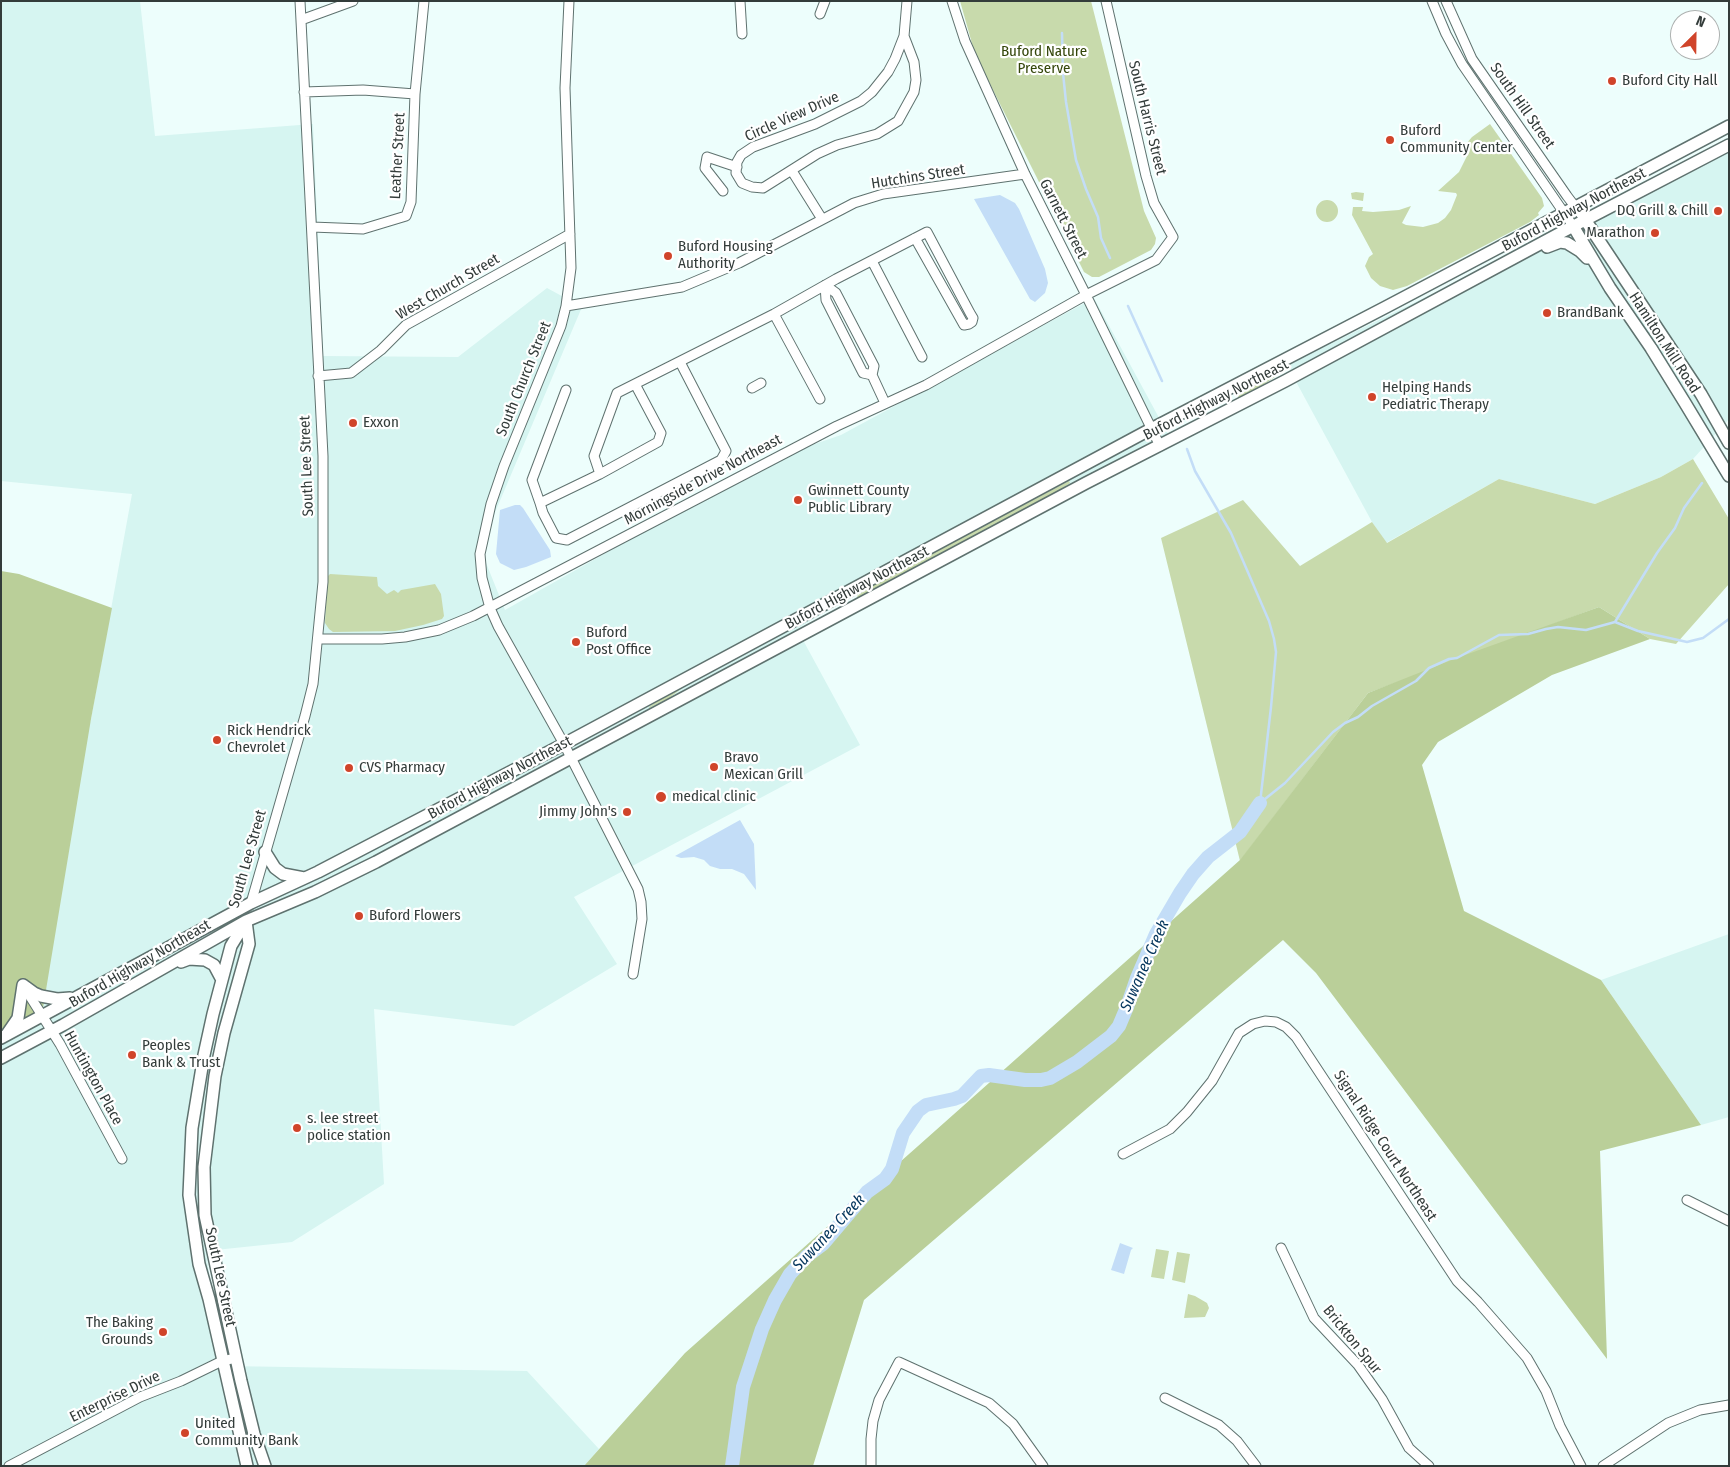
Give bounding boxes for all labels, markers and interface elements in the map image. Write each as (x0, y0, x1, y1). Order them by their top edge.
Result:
north arrow (1670, 10, 1720, 60)
text: N (1693, 12, 1708, 31)
park label: Buford Nature Preserve (1001, 43, 1087, 78)
street label: South Harris Street (1124, 59, 1170, 177)
street label: South Hill Street (1486, 60, 1558, 152)
place label: Buford City Hall (1622, 72, 1717, 90)
marker: Buford City Hall (1606, 75, 1618, 87)
street label: Circle View Drive (742, 88, 842, 146)
street label: Leather Street (387, 112, 409, 200)
place label: Buford Community Center (1400, 122, 1513, 157)
marker: Buford Community Center (1384, 134, 1396, 146)
street label: Hutchins Street (870, 161, 966, 193)
street label: Buford Highway Northeast (1499, 164, 1649, 256)
street label: Garnett Street (1035, 176, 1091, 262)
place label: DQ Grill & Chill (1617, 202, 1708, 220)
marker: DQ Grill & Chill (1712, 205, 1724, 217)
place label: Marathon (1586, 224, 1645, 242)
marker: Marathon (1649, 227, 1661, 239)
place label: Buford Housing Authority (678, 238, 773, 273)
street label: West Church Street (393, 250, 503, 324)
marker: Buford Housing Authority (662, 250, 674, 262)
street label: Hamilton Mill Road (1625, 289, 1703, 397)
place label: BrandBank (1557, 304, 1624, 322)
marker: BrandBank (1541, 307, 1553, 319)
street label: South Church Street (493, 319, 555, 439)
street label: Buford Highway Northeast (1140, 356, 1292, 444)
place label: Helping Hands Pediatric Therapy (1382, 379, 1489, 414)
marker: Helping Hands Pediatric Therapy (1366, 391, 1378, 403)
place label: Exxon (363, 414, 399, 432)
street label: South Lee Street (296, 415, 318, 517)
marker: Exxon (347, 417, 359, 429)
street label: Morningside Drive Northeast (621, 431, 785, 529)
place label: Gwinnett County Public Library (808, 482, 909, 517)
marker: Gwinnett County Public Library (792, 494, 804, 506)
street label: Buford Highway Northeast (782, 542, 932, 634)
place label: Buford Post Office (586, 624, 652, 659)
marker: Buford Post Office (570, 636, 582, 648)
place label: Rick Hendrick Chevrolet (227, 722, 311, 757)
street label: Buford Highway Northeast (425, 732, 575, 824)
marker: Rick Hendrick Chevrolet (211, 734, 223, 746)
place label: Bravo Mexican Grill (724, 749, 803, 784)
place label: CVS Pharmacy (359, 759, 445, 777)
marker: Bravo Mexican Grill (708, 761, 720, 773)
marker: CVS Pharmacy (343, 762, 355, 774)
place label: medical clinic (672, 788, 756, 806)
marker: medical clinic (654, 790, 668, 804)
place label: Jimmy John's (539, 803, 617, 821)
marker: Jimmy John's (621, 806, 633, 818)
street label: South Lee Street (225, 808, 271, 910)
place label: Buford Flowers (369, 907, 461, 925)
marker: Buford Flowers (353, 910, 365, 922)
street label: Buford Highway Northeast (66, 916, 214, 1012)
water label: Suwanee Creek (1116, 917, 1174, 1015)
street label: Huntington Place (60, 1028, 126, 1128)
place label: Peoples Bank & Trust (142, 1037, 220, 1072)
marker: Peoples Bank & Trust (126, 1049, 138, 1061)
street label: Signal Ridge Court Northeast (1329, 1067, 1441, 1225)
place label: s. lee street police station (307, 1110, 391, 1145)
marker: s. lee street police station (291, 1122, 303, 1134)
water label: Suwanee Creek (789, 1191, 869, 1275)
street label: South Lee Street (201, 1226, 239, 1328)
street label: Brickton Spur (1319, 1302, 1385, 1378)
place label: The Baking Grounds (86, 1314, 153, 1349)
marker: The Baking Grounds (157, 1326, 169, 1338)
street label: Enterprise Drive (67, 1367, 163, 1427)
place label: United Community Bank (195, 1415, 298, 1450)
marker: United Community Bank (179, 1427, 191, 1439)

